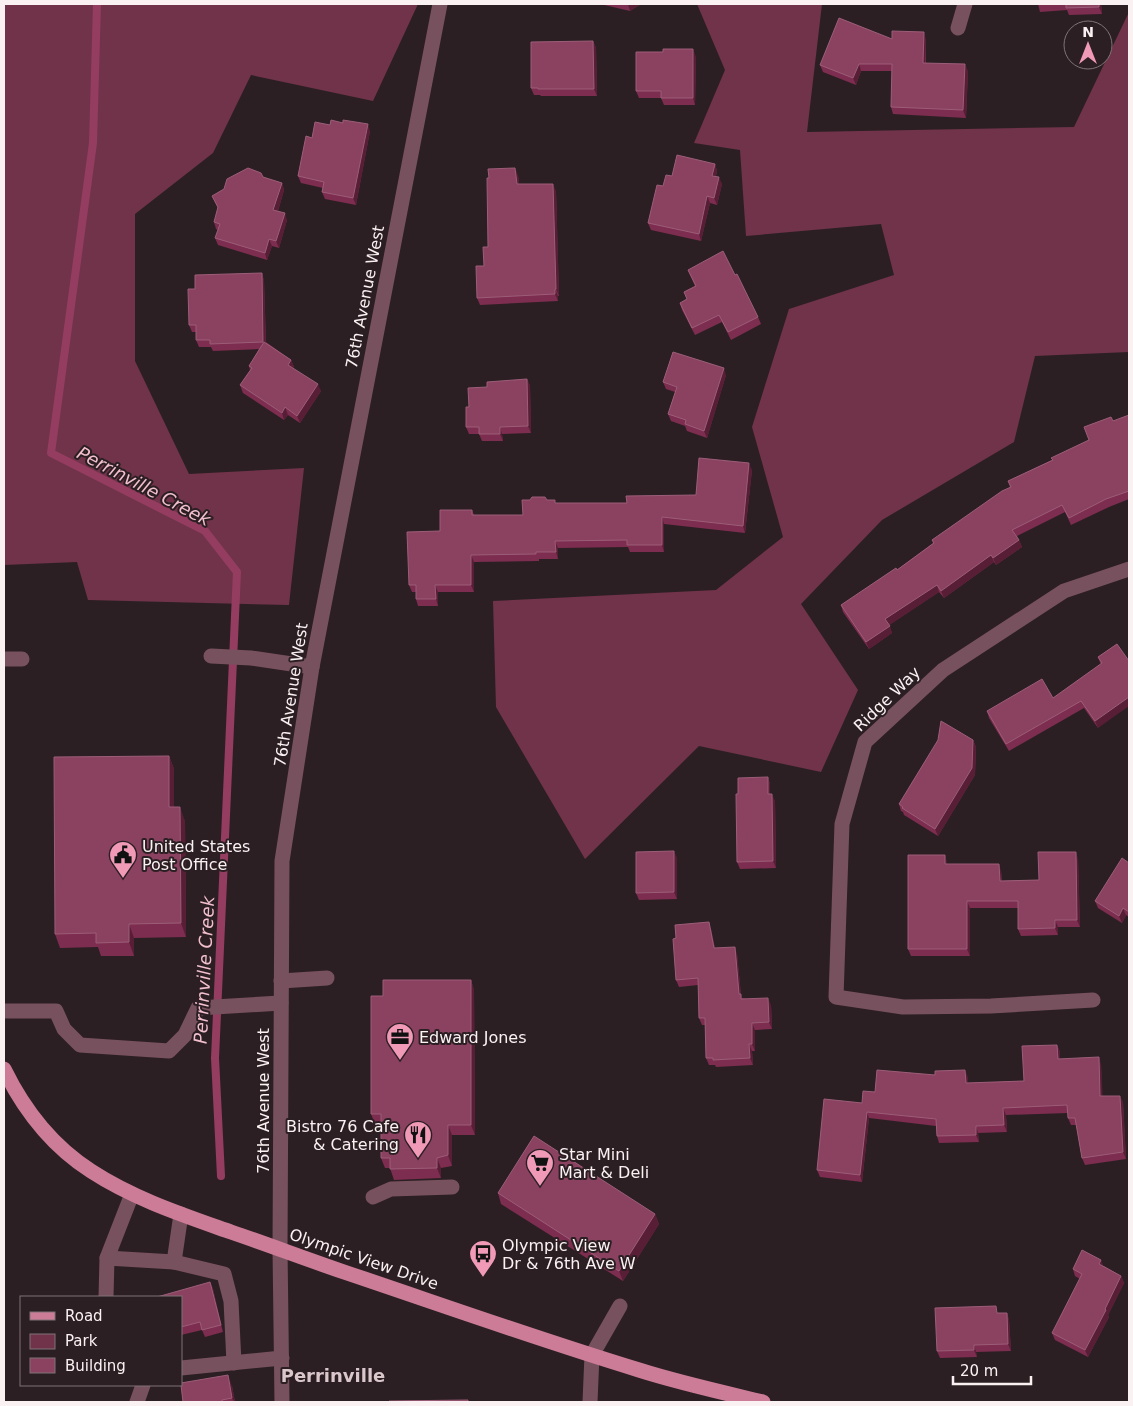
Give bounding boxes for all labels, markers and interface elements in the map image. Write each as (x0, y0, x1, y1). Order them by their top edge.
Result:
north arrow (1063, 20, 1113, 70)
text: N (1082, 24, 1094, 40)
street label: 76th Avenue West (342, 224, 388, 370)
water label: Perrinville Creek (74, 442, 216, 531)
street label: 76th Avenue West (270, 622, 312, 768)
street label: Ridge Way (850, 663, 924, 735)
place label: United States Post Office (142, 837, 250, 874)
public building icon: United States Post Office (108, 840, 138, 879)
water label: Perrinville Creek (190, 894, 218, 1045)
office icon: Edward Jones (385, 1022, 415, 1061)
street label: 76th Avenue West (254, 1028, 273, 1174)
place label: Edward Jones (419, 1028, 527, 1047)
place label: Bistro 76 Cafe & Catering (286, 1117, 399, 1154)
restaurant icon: Bistro 76 Cafe & Catering (403, 1120, 433, 1159)
place label: Star Mini Mart & Deli (559, 1145, 649, 1182)
supermarket icon: Star Mini Mart & Deli (525, 1148, 555, 1187)
street label: Olympic View Drive (287, 1225, 441, 1293)
place label: Olympic View Dr & 76th Ave W (502, 1236, 636, 1273)
bus stop icon: Olympic View Dr & 76th Ave W (468, 1239, 498, 1278)
legend (20, 1296, 182, 1386)
text: Road (65, 1307, 103, 1325)
text: Park (65, 1332, 98, 1350)
scale bar (953, 1354, 1030, 1386)
text: Building (65, 1357, 126, 1375)
text: 20 m (960, 1362, 998, 1380)
district label: Perrinville (281, 1365, 385, 1386)

